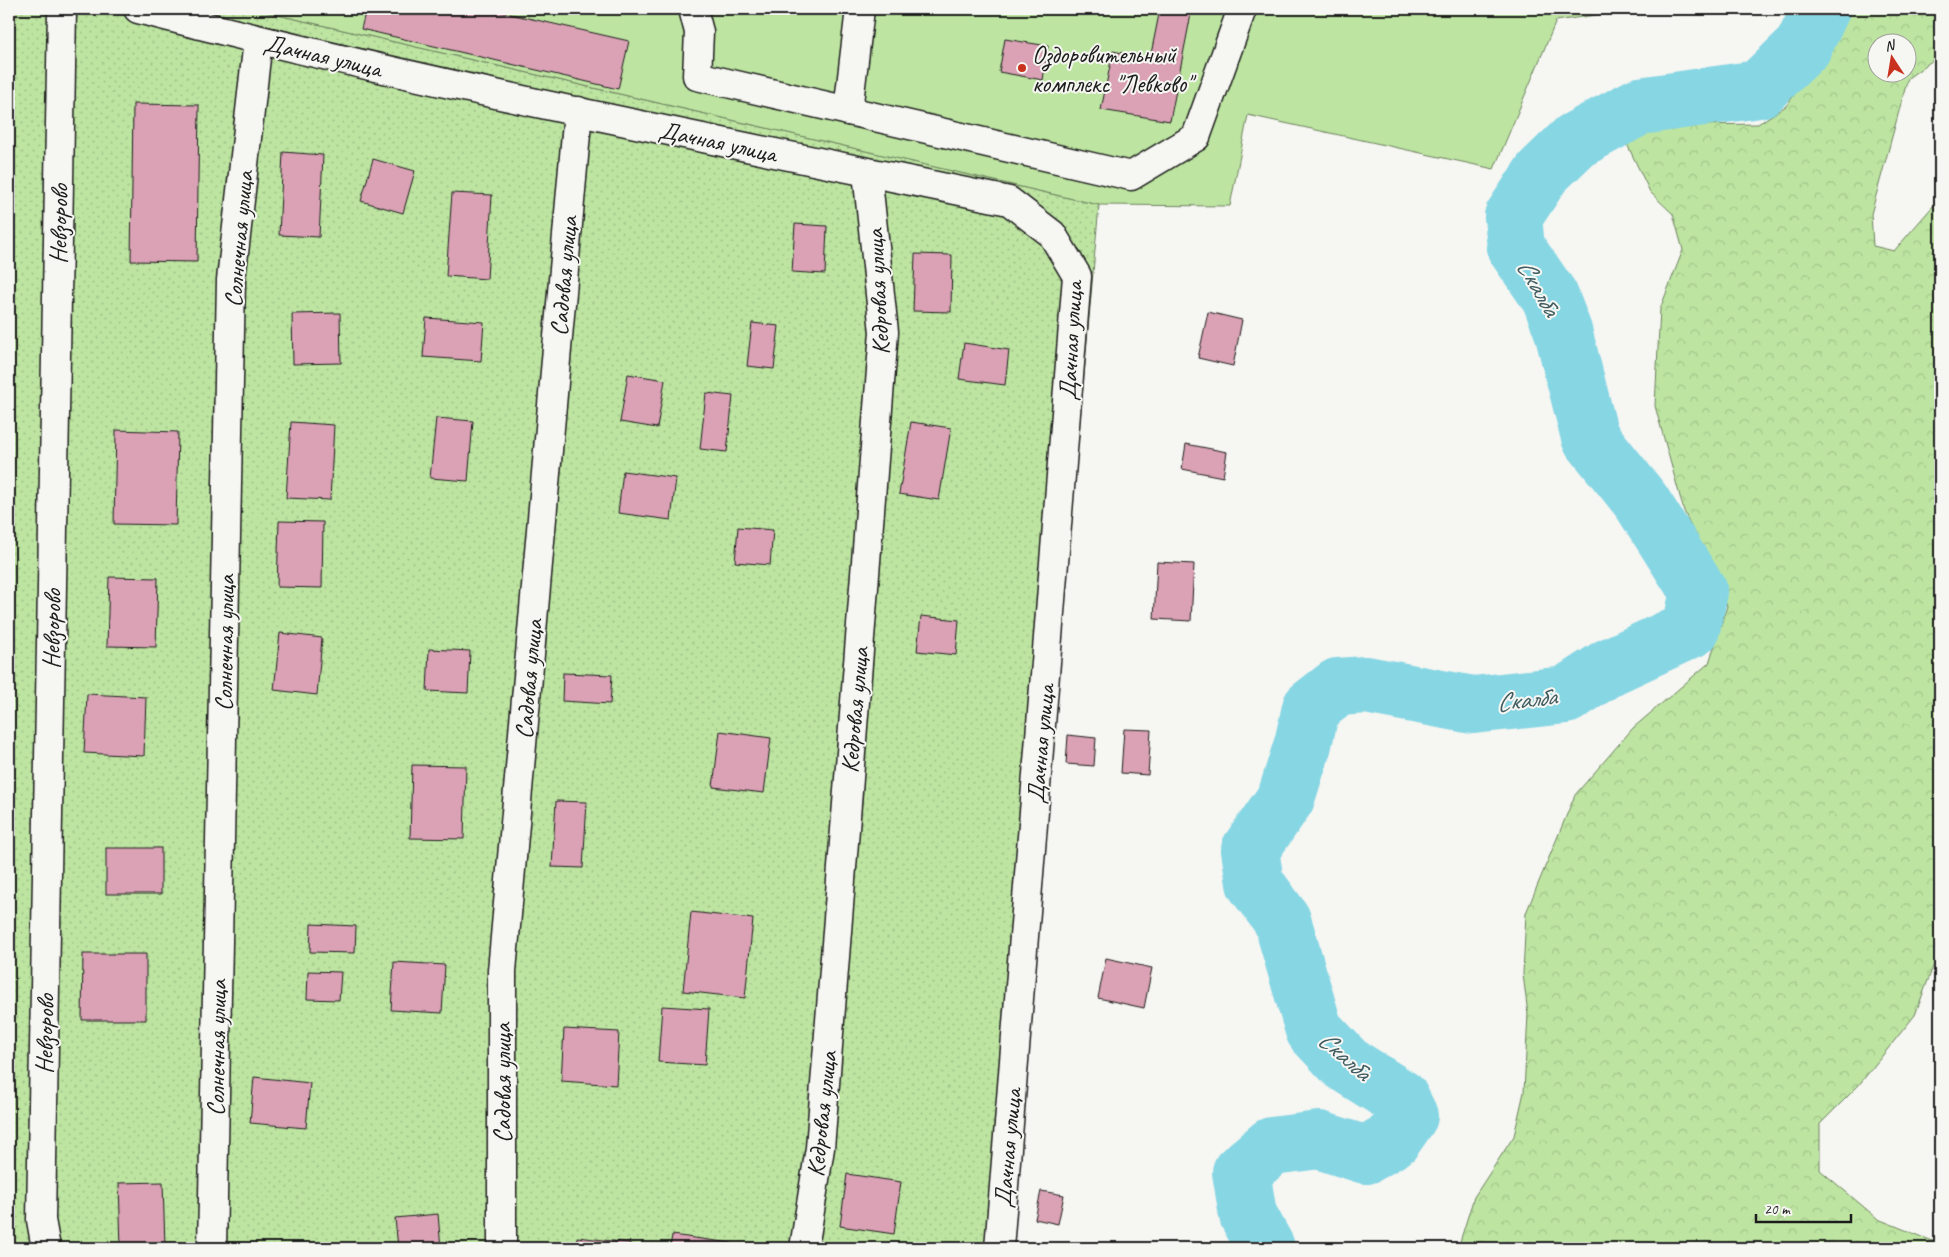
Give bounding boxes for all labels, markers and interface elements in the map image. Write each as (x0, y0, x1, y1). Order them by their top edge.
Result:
street label: Дачная улица (261, 27, 387, 86)
north arrow (1866, 32, 1916, 82)
text: N (1883, 36, 1898, 55)
place label: Оздоровительный комплекс "Левково" (1032, 39, 1197, 100)
marker: Оздоровительный комплекс "Левково" (1016, 62, 1028, 74)
street label: Дачная улица (656, 114, 782, 171)
street label: Солнечная улица (217, 168, 261, 308)
street label: Невзорово (42, 183, 76, 264)
street label: Садовая улица (543, 213, 585, 337)
street label: Кедровая улица (859, 226, 897, 356)
water label: Скалба (1509, 253, 1569, 324)
street label: Дачная улица (1052, 278, 1090, 402)
street label: Солнечная улица (208, 572, 242, 711)
street label: Невзорово (35, 588, 69, 669)
street label: Садовая улица (508, 616, 550, 740)
street label: Кедровая улица (834, 644, 877, 774)
water label: Скалба (1494, 679, 1560, 720)
street label: Дачная улица (1020, 680, 1062, 805)
street label: Солнечная улица (200, 977, 234, 1116)
street label: Невзорово (28, 993, 62, 1074)
street label: Садовая улица (487, 1021, 519, 1143)
water label: Скалба (1311, 1023, 1380, 1089)
street label: Кедровая улица (800, 1048, 845, 1178)
street label: Дачная улица (987, 1084, 1029, 1209)
scale bar (1756, 1192, 1852, 1224)
text: 20 m (1764, 1200, 1791, 1219)

